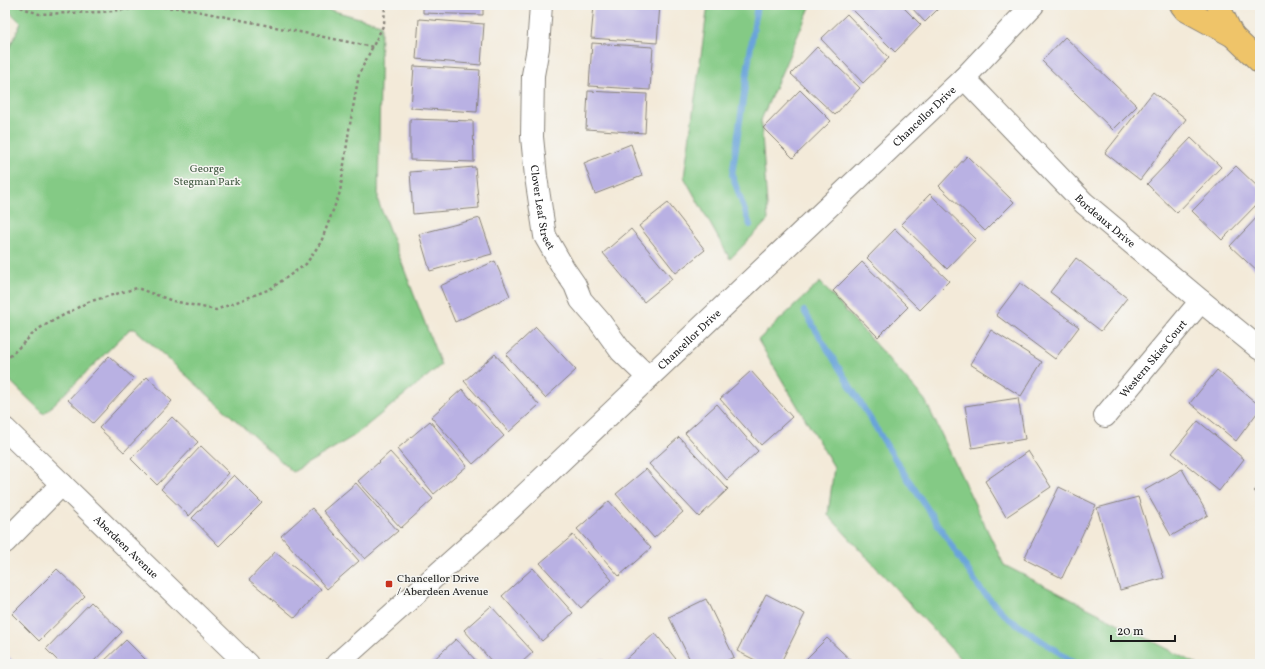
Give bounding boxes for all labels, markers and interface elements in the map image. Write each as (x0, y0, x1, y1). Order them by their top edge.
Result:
street label: Chancellor Drive (890, 83, 960, 151)
park label: George Stegman Park (173, 162, 241, 190)
street label: Clover Leaf Street (526, 164, 558, 254)
street label: Bordeaux Drive (1071, 192, 1138, 252)
street label: Chancellor Drive (655, 307, 725, 374)
street label: Western Skies Court (1117, 317, 1191, 402)
street label: Aberdeen Avenue (89, 513, 161, 583)
place label: Chancellor Drive / Aberdeen Avenue (397, 572, 488, 600)
marker: Chancellor Drive / Aberdeen Avenue (384, 579, 394, 589)
scale bar (1111, 617, 1175, 643)
text: 20 m (1117, 624, 1144, 640)

